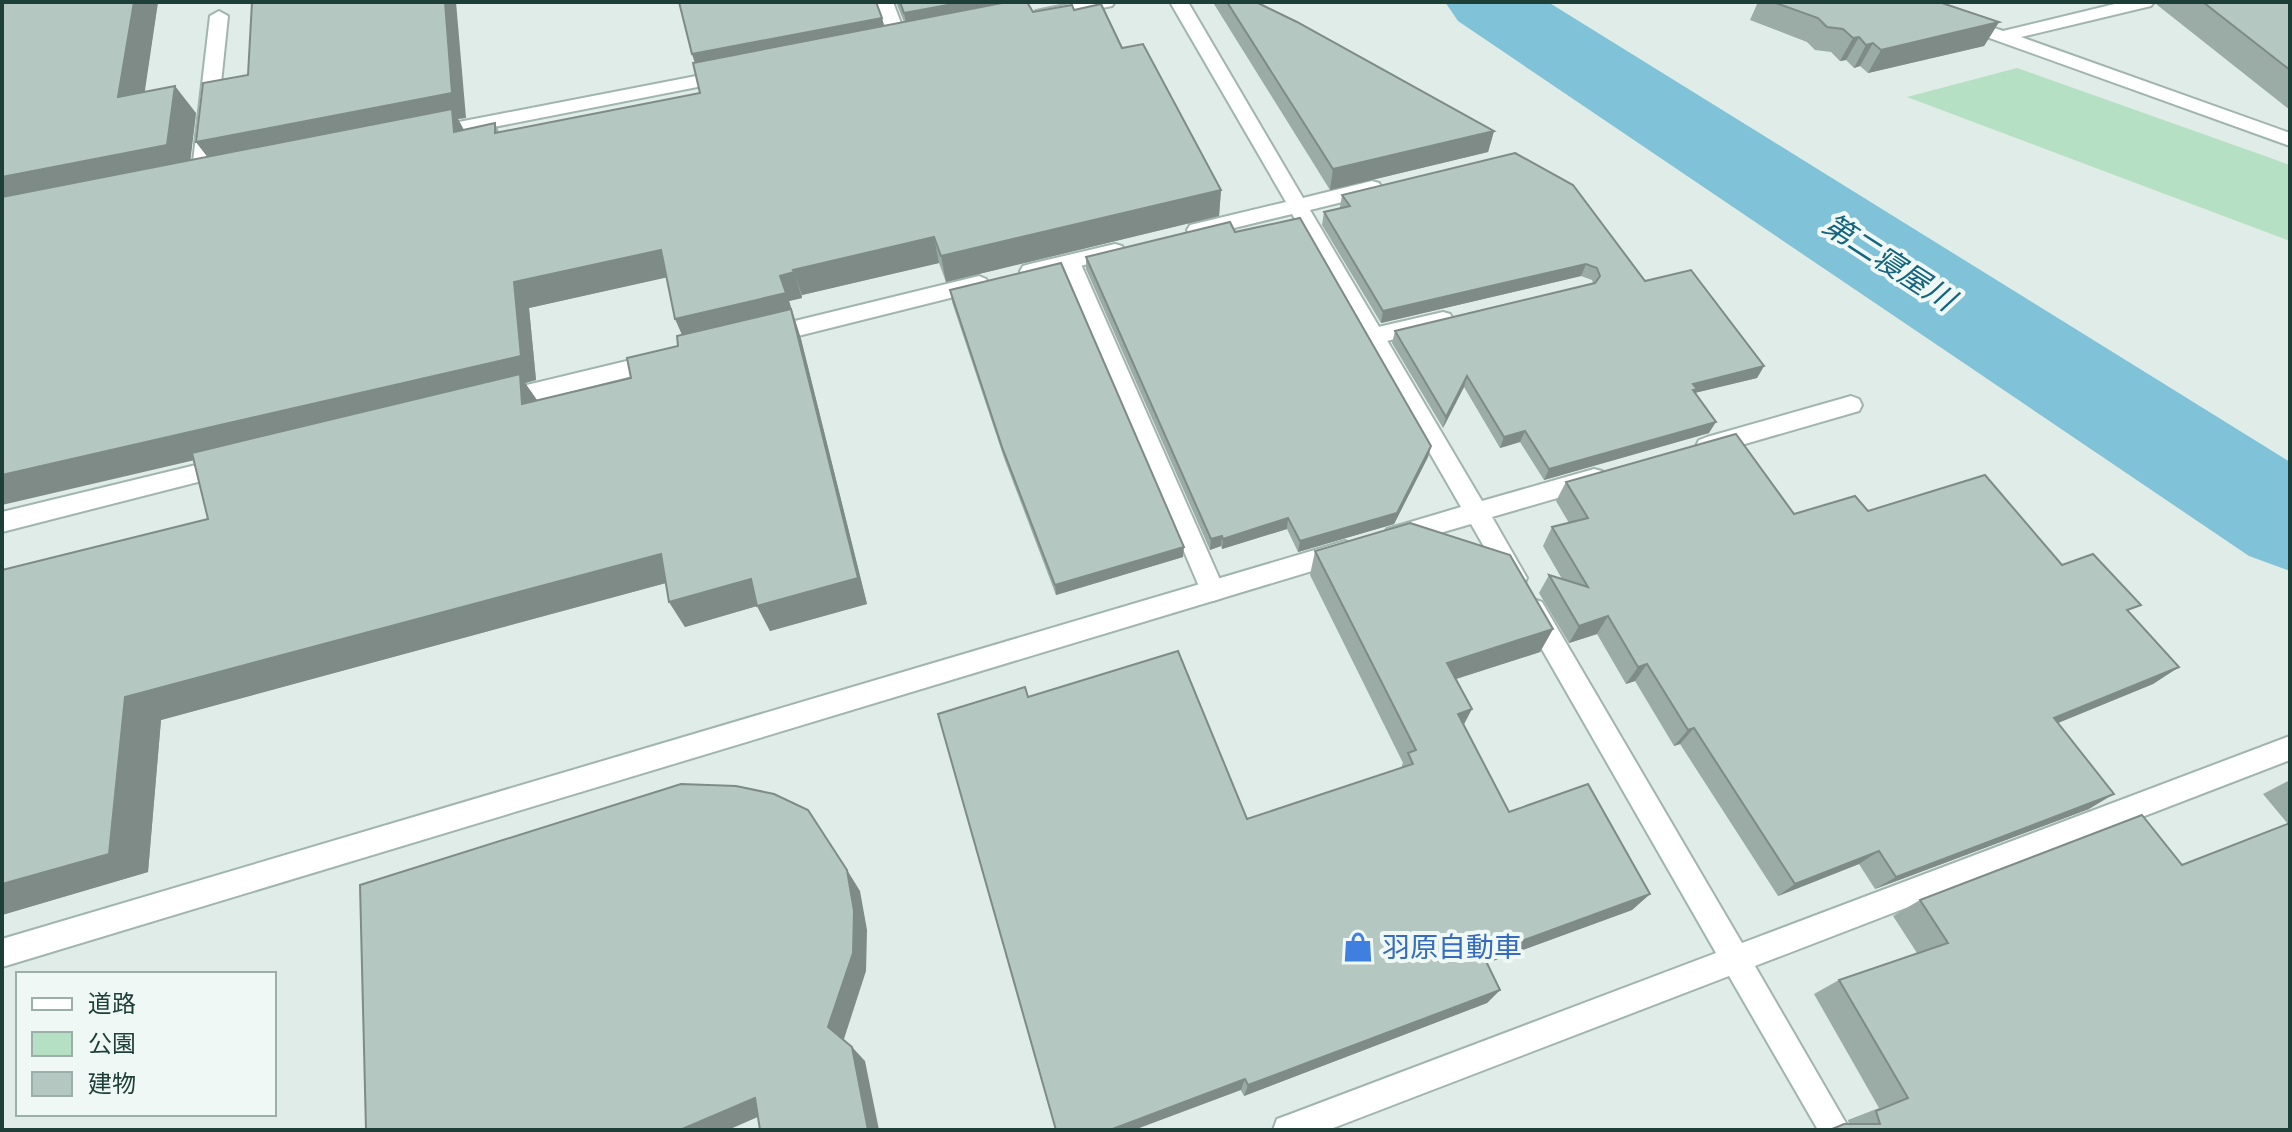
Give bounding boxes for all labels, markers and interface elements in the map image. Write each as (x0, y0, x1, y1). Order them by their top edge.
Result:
water label: 第二寝屋川 (1817, 207, 1963, 318)
shop icon: 羽原自動車 (1341, 930, 1375, 964)
place label: 羽原自動車 (1382, 932, 1522, 963)
legend (16, 972, 276, 1116)
text: 道路 (88, 990, 136, 1017)
text: 公園 (88, 1030, 136, 1057)
text: 建物 (88, 1070, 136, 1097)

